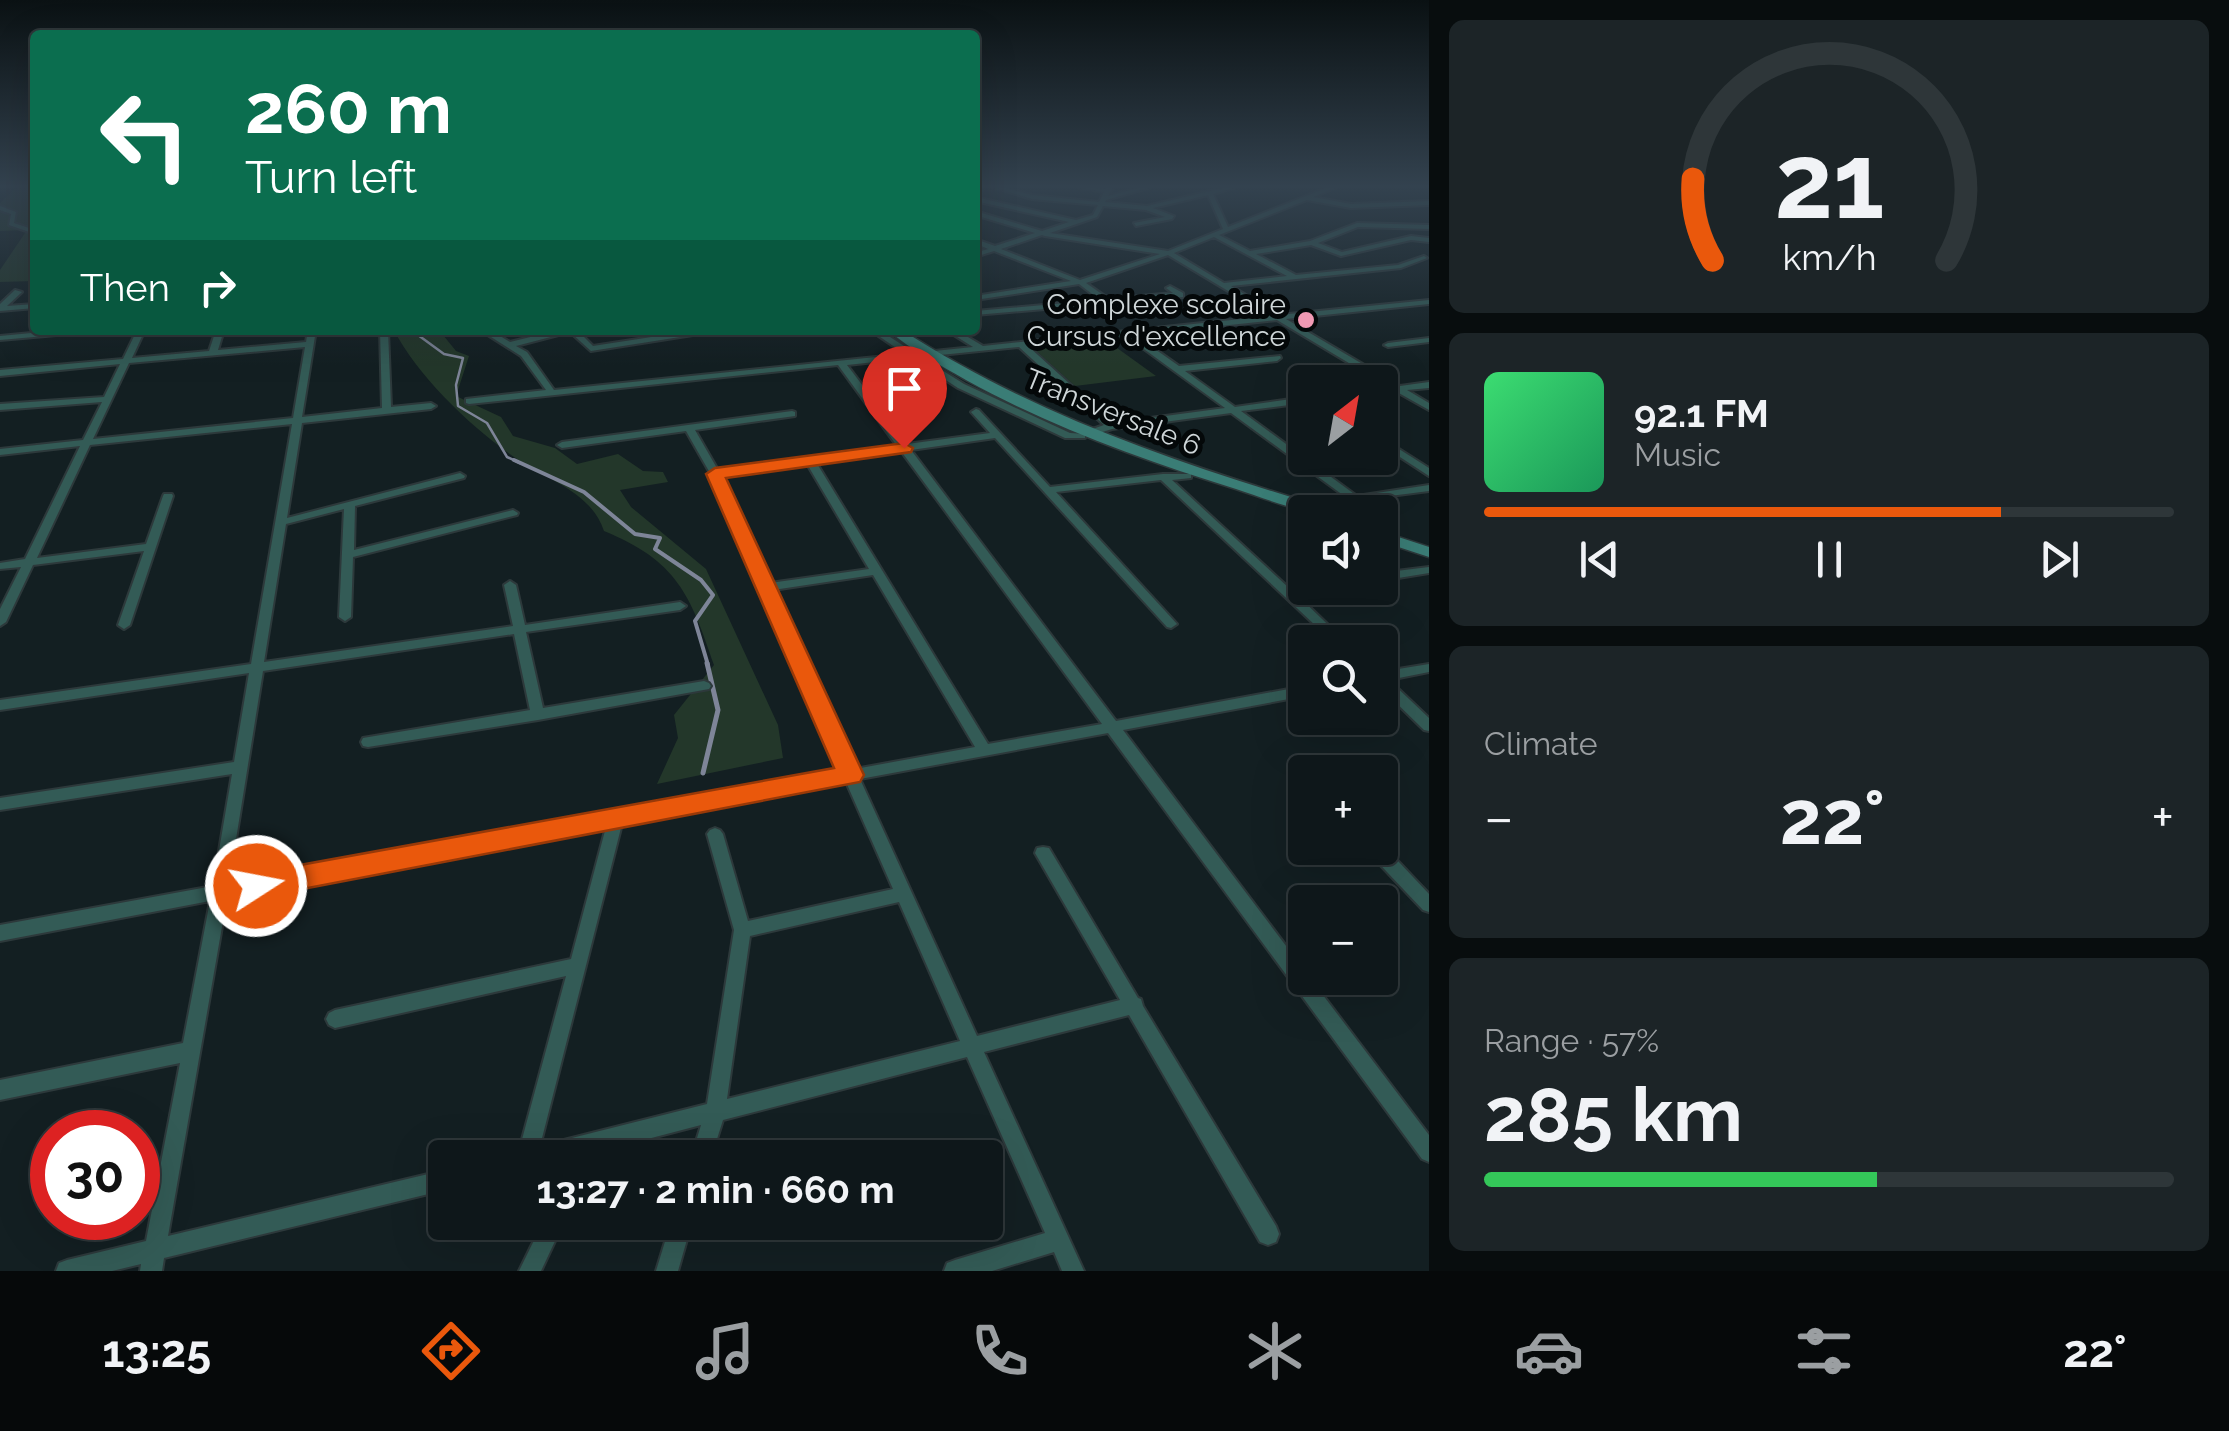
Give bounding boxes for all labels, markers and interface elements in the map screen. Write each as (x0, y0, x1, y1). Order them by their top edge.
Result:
text: 260 m (245, 67, 452, 149)
icon: left (80, 70, 210, 200)
text: 21 (1774, 120, 1884, 242)
text: Turn left (245, 151, 417, 204)
text: km/h (1782, 236, 1876, 278)
icon: right (190, 260, 245, 315)
text: Then (80, 265, 170, 310)
place label: Complexe scolaire Cursus d'excellence (1027, 288, 1286, 353)
marker: Complexe scolaire Cursus d'excellence (1295, 309, 1317, 331)
pin (862, 346, 947, 449)
icon: arrive (877, 361, 932, 416)
street label: Transversale 6 (1020, 362, 1206, 462)
north arrow (1288, 365, 1398, 475)
map controls (1288, 365, 1398, 995)
text: 92.1 FM (1634, 391, 1769, 436)
text: Music (1634, 436, 1721, 473)
button: sound (1288, 495, 1398, 605)
icon: previous (1572, 532, 1627, 587)
icon: pause (1802, 532, 1857, 587)
icon: next (2032, 532, 2087, 587)
button: search (1288, 625, 1398, 735)
text: Climate (1484, 725, 1598, 762)
button: + (1288, 755, 1398, 865)
text: 22° (1780, 773, 1885, 862)
text: − (1484, 785, 1514, 850)
text: + (2151, 785, 2174, 850)
position arrow (204, 834, 308, 938)
button: − (1288, 885, 1398, 995)
text: Range · 57% (1484, 1022, 1659, 1059)
text: 285 km (1484, 1070, 1743, 1159)
speed limit sign: 30 (30, 1110, 160, 1240)
text: 13:27 · 2 min · 660 m (536, 1167, 895, 1212)
icon: directions (416, 1316, 486, 1386)
icon: music (690, 1316, 760, 1386)
icon: phone (965, 1316, 1035, 1386)
icon: climate (1240, 1316, 1310, 1386)
icon: car (1514, 1316, 1584, 1386)
icon: filters (1789, 1316, 1859, 1386)
text: 13:25 (102, 1325, 211, 1378)
text: 22° (2063, 1325, 2127, 1378)

